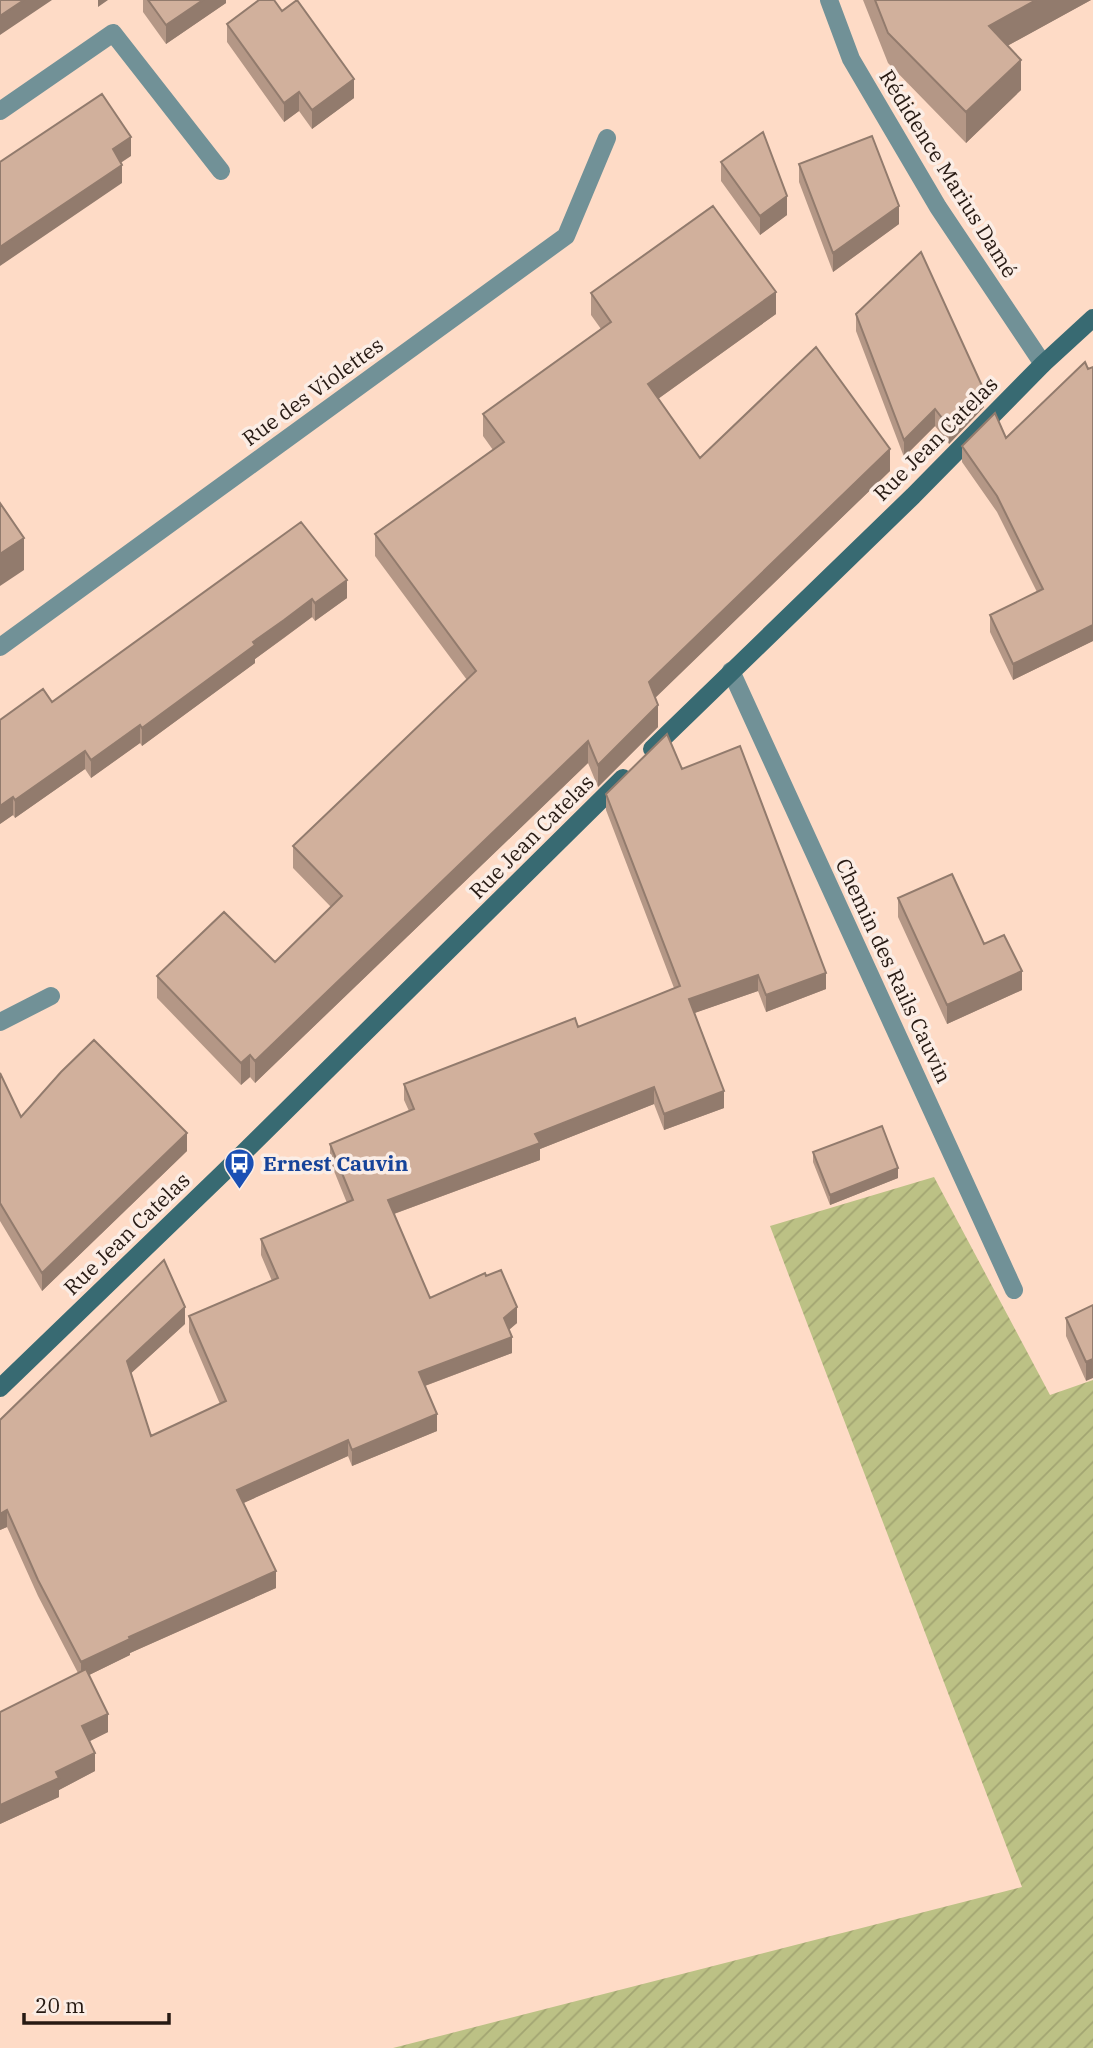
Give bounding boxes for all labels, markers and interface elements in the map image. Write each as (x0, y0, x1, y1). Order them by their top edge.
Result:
street label: Rédidence Marius Damé (873, 64, 1024, 283)
street label: Rue des Violettes (236, 331, 389, 452)
street label: Rue Jean Catelas (867, 370, 1004, 507)
street label: Rue Jean Catelas (463, 768, 600, 905)
street label: Chemin des Rails Cauvin (830, 854, 958, 1087)
bus stop icon: Ernest Cauvin (223, 1147, 257, 1191)
place label: Ernest Cauvin (263, 1149, 408, 1177)
street label: Rue Jean Catelas (57, 1166, 195, 1301)
scale bar (24, 1982, 170, 2026)
text: 20 m (35, 1991, 85, 2019)

